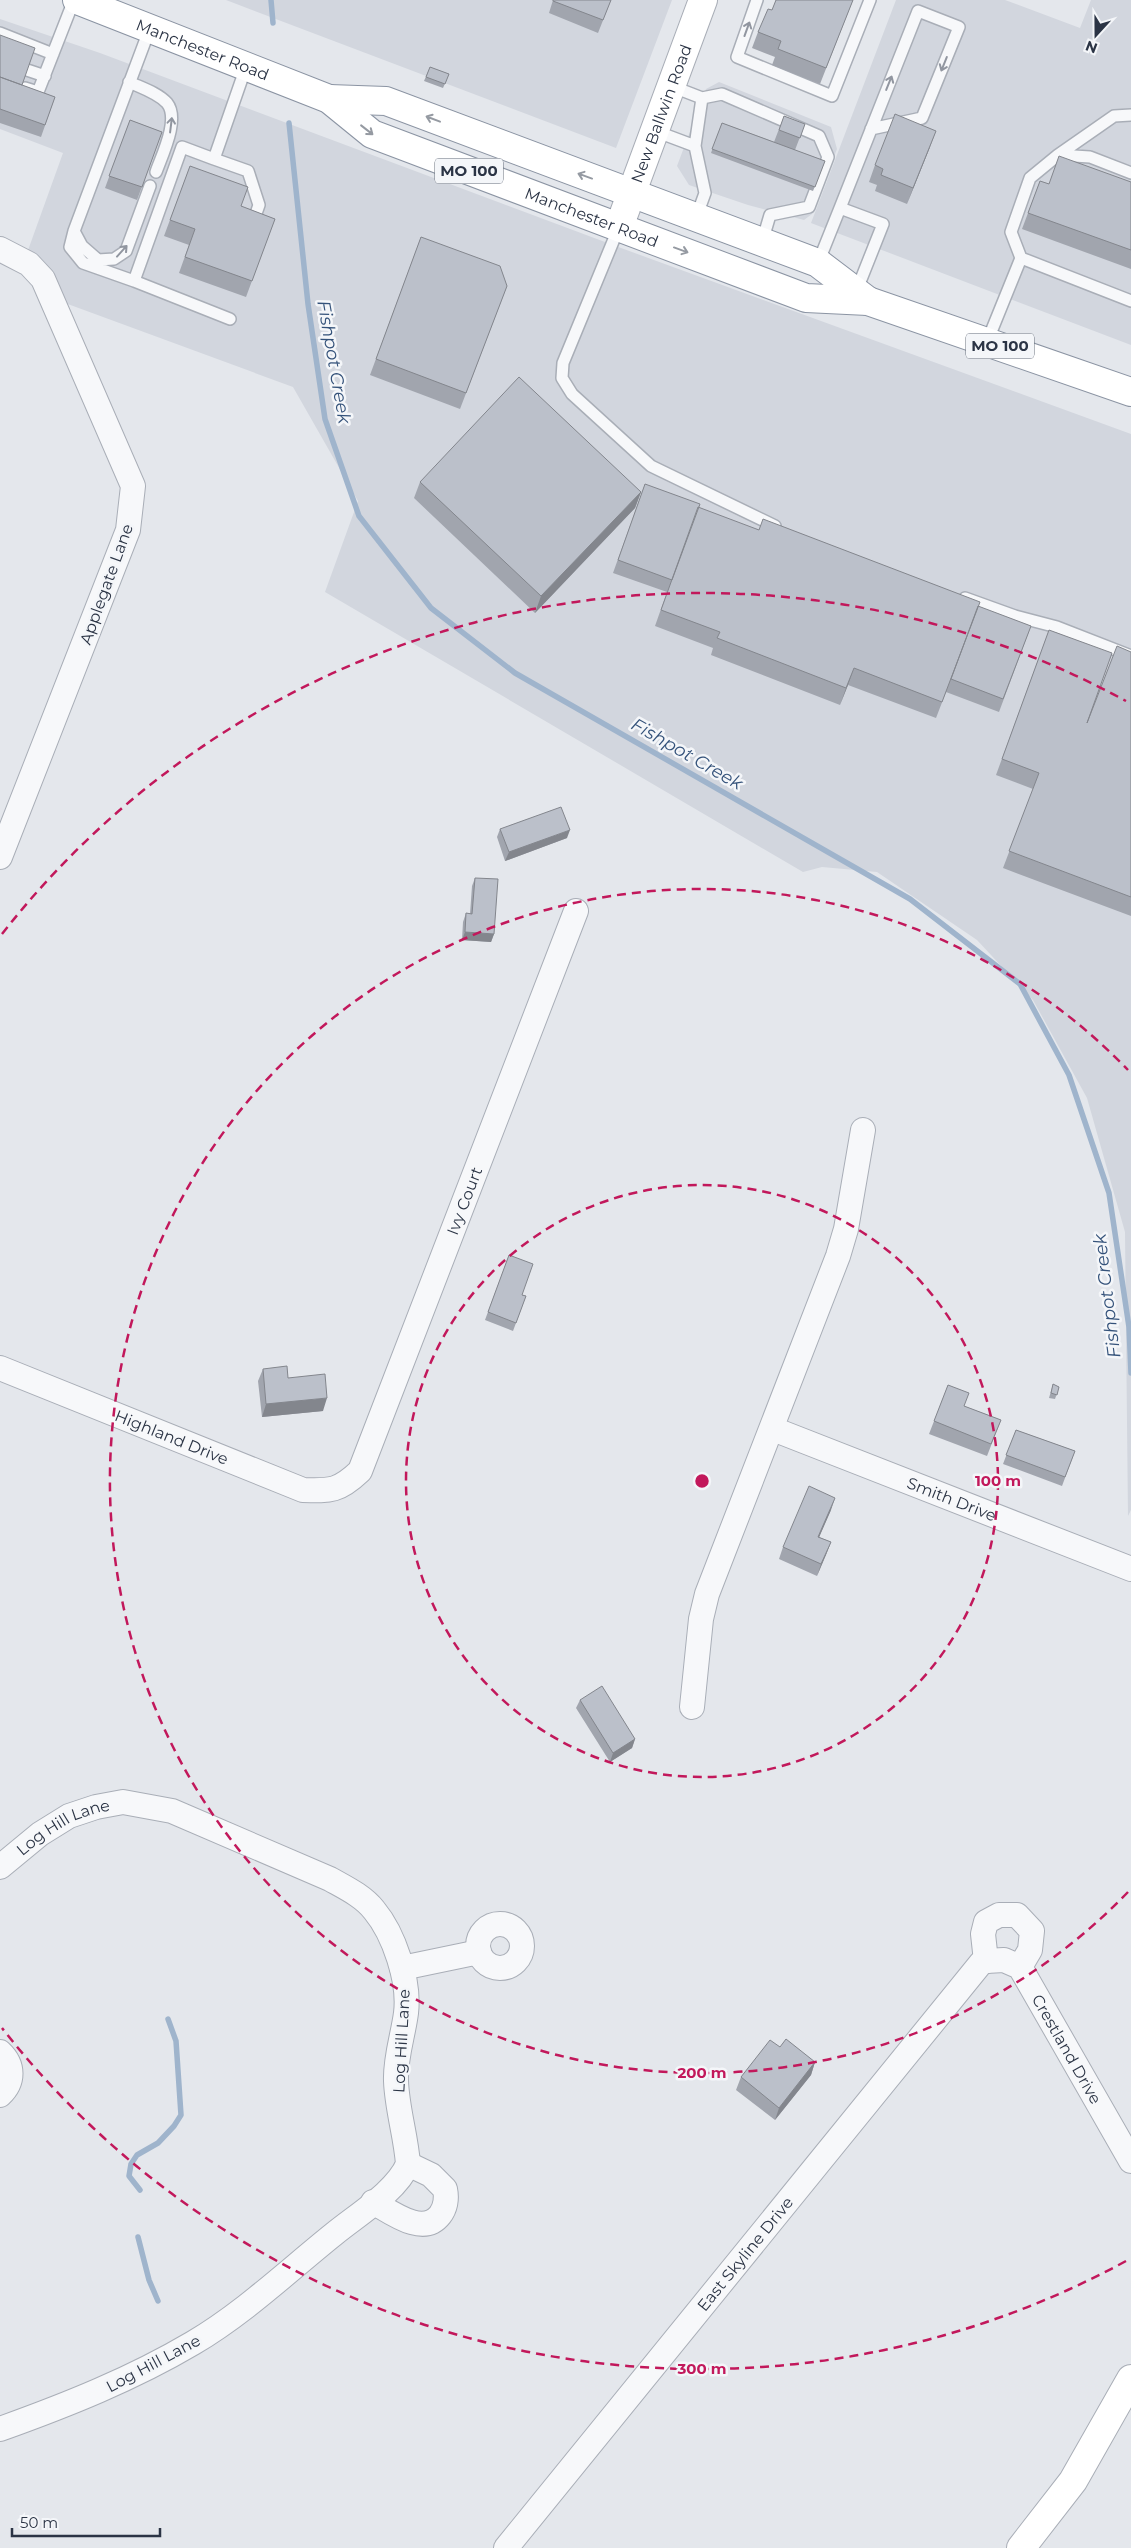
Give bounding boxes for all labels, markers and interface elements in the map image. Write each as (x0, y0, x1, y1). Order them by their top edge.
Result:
north arrow (1071, 10, 1121, 60)
street label: Manchester Road (133, 15, 272, 84)
one-way arrow (743, 21, 752, 37)
text: N (1083, 37, 1100, 58)
street label: New Ballwin Road (627, 42, 696, 186)
one-way arrow (939, 56, 948, 71)
one-way arrow (885, 76, 894, 91)
one-way arrow (426, 113, 441, 123)
one-way arrow (166, 118, 176, 134)
one-way arrow (360, 124, 373, 135)
road number: MO 100 (435, 158, 503, 184)
one-way arrow (578, 171, 593, 180)
street label: Manchester Road (522, 184, 661, 251)
one-way arrow (116, 245, 128, 258)
one-way arrow (673, 246, 688, 255)
water label: Fishpot Creek (312, 298, 356, 427)
road number: MO 100 (966, 334, 1034, 358)
street label: Applegate Lane (76, 521, 137, 647)
water label: Fishpot Creek (627, 713, 748, 795)
street label: Ivy Court (443, 1164, 487, 1238)
water label: Fishpot Creek (1088, 1231, 1126, 1359)
street label: Highland Drive (112, 1406, 231, 1469)
text: 100 m (975, 1471, 1021, 1490)
centre of rings (693, 1472, 711, 1490)
street label: Smith Drive (904, 1473, 999, 1525)
street label: Log Hill Lane (13, 1796, 111, 1859)
street label: Log Hill Lane (389, 1989, 414, 2093)
street label: Crestland Drive (1028, 1991, 1105, 2107)
text: 200 m (677, 2063, 727, 2082)
street label: East Skyline Drive (693, 2193, 797, 2315)
street label: Log Hill Lane (103, 2331, 204, 2396)
text: 300 m (676, 2359, 727, 2378)
scale bar (12, 2506, 160, 2538)
text: 50 m (20, 2513, 58, 2532)

